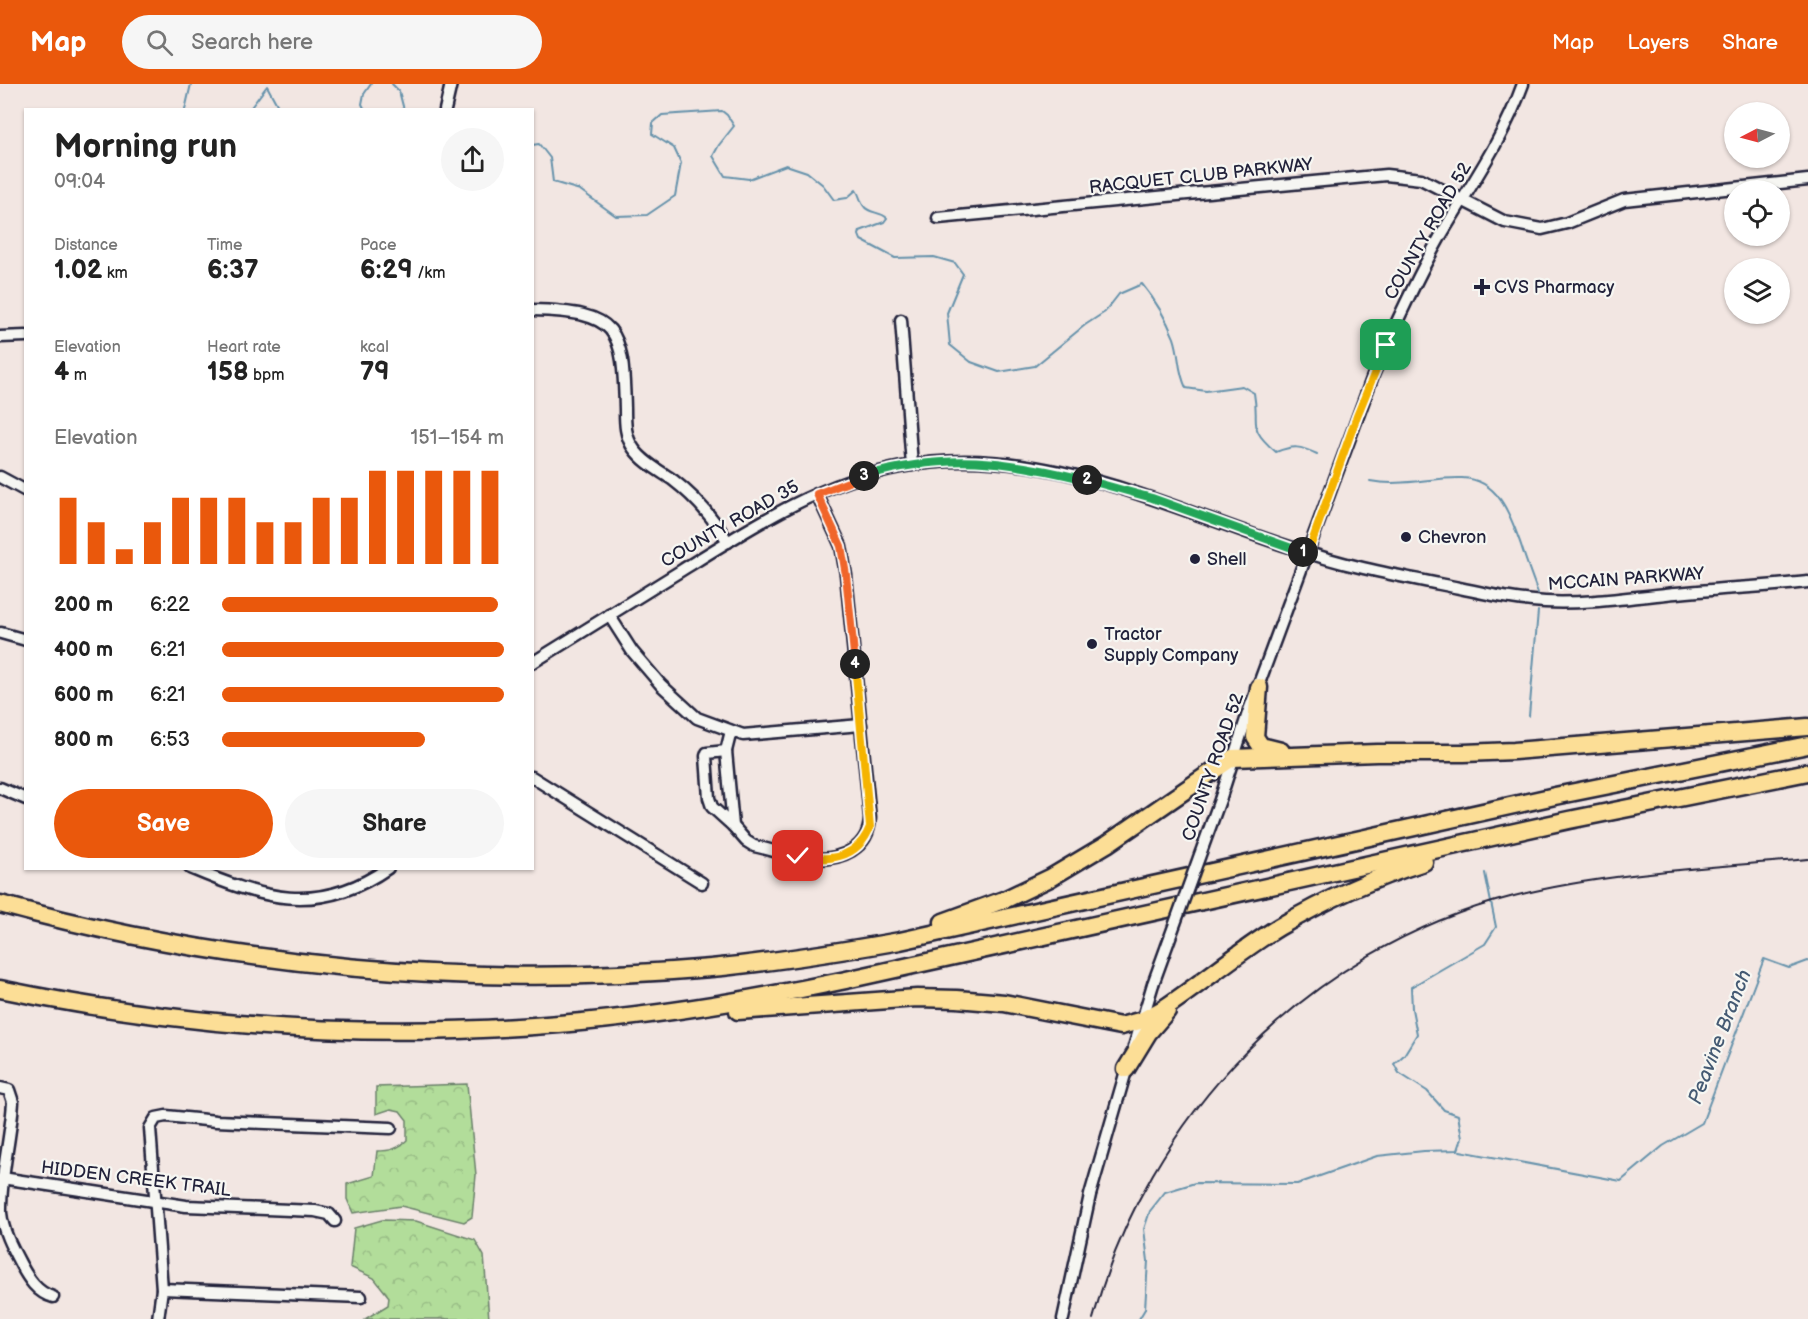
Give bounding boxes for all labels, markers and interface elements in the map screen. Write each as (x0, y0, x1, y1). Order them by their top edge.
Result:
search box (122, 15, 542, 69)
text: Map (30, 26, 86, 59)
icon: search (143, 26, 176, 59)
text: Search here (191, 29, 313, 56)
text: Map (1552, 30, 1594, 55)
text: Layers (1627, 30, 1689, 55)
text: Share (1722, 30, 1778, 55)
north arrow (1724, 102, 1790, 168)
map controls (1724, 102, 1790, 324)
text: Morning run (54, 127, 237, 167)
button: share (441, 128, 504, 191)
street label: RACQUET CLUB PARKWAY (1088, 154, 1314, 198)
street label: COUNTY ROAD 52 (1380, 158, 1476, 304)
text: 09:04 (54, 170, 105, 194)
button: locate (1724, 180, 1790, 246)
text: Distance (54, 236, 118, 255)
text: Time (207, 236, 242, 255)
text: Pace (360, 236, 396, 255)
text: 1.02 (54, 255, 102, 286)
text: 6:37 (207, 255, 259, 286)
text: 6:29 (360, 255, 413, 286)
button: layers (1724, 258, 1790, 324)
text: km (102, 264, 128, 283)
text: /km (413, 264, 445, 283)
place label: CVS Pharmacy (1494, 277, 1615, 298)
marker: CVS Pharmacy (1475, 280, 1489, 294)
pin (1360, 319, 1411, 370)
icon: arrive (1369, 328, 1402, 361)
text: Elevation (54, 338, 121, 357)
text: Heart rate (207, 338, 281, 357)
text: kcal (360, 338, 389, 357)
text: 4 (54, 357, 69, 388)
text: 158 (207, 357, 249, 388)
text: 79 (360, 357, 390, 388)
text: m (69, 366, 87, 385)
text: bpm (249, 366, 284, 385)
text: Elevation (54, 426, 137, 450)
text: 151–154 m (411, 426, 504, 450)
pin: 3 (849, 461, 879, 491)
pin: 2 (1072, 465, 1102, 495)
text: 3 (859, 466, 869, 485)
text: 2 (1082, 470, 1092, 489)
street label: COUNTY ROAD 35 (657, 476, 803, 572)
place label: Chevron (1418, 527, 1487, 548)
marker: Chevron (1399, 530, 1413, 544)
pin: 1 (1288, 537, 1318, 567)
text: 1 (1300, 542, 1306, 561)
place label: Shell (1207, 549, 1247, 570)
marker: Shell (1188, 552, 1202, 566)
street label: MCCAIN PARKWAY (1547, 563, 1705, 595)
text: 200 m (54, 593, 113, 617)
text: 6:22 (150, 593, 190, 617)
place label: Tractor Supply Company (1104, 624, 1239, 666)
marker: Tractor Supply Company (1085, 637, 1099, 651)
text: 400 m (54, 638, 113, 662)
text: 6:21 (150, 638, 186, 662)
pin: 4 (840, 649, 870, 679)
text: 4 (850, 654, 860, 673)
text: 600 m (54, 683, 114, 707)
text: 6:21 (150, 683, 186, 707)
street label: COUNTY ROAD 52 (1178, 690, 1248, 844)
text: 800 m (54, 728, 113, 752)
text: 6:53 (150, 728, 190, 752)
button: Save (54, 789, 273, 858)
button: Share (285, 789, 504, 858)
pin (772, 830, 823, 881)
icon: check (781, 839, 814, 872)
water label: Peavine Branch (1683, 966, 1757, 1108)
street label: HIDDEN CREEK TRAIL (40, 1157, 233, 1201)

